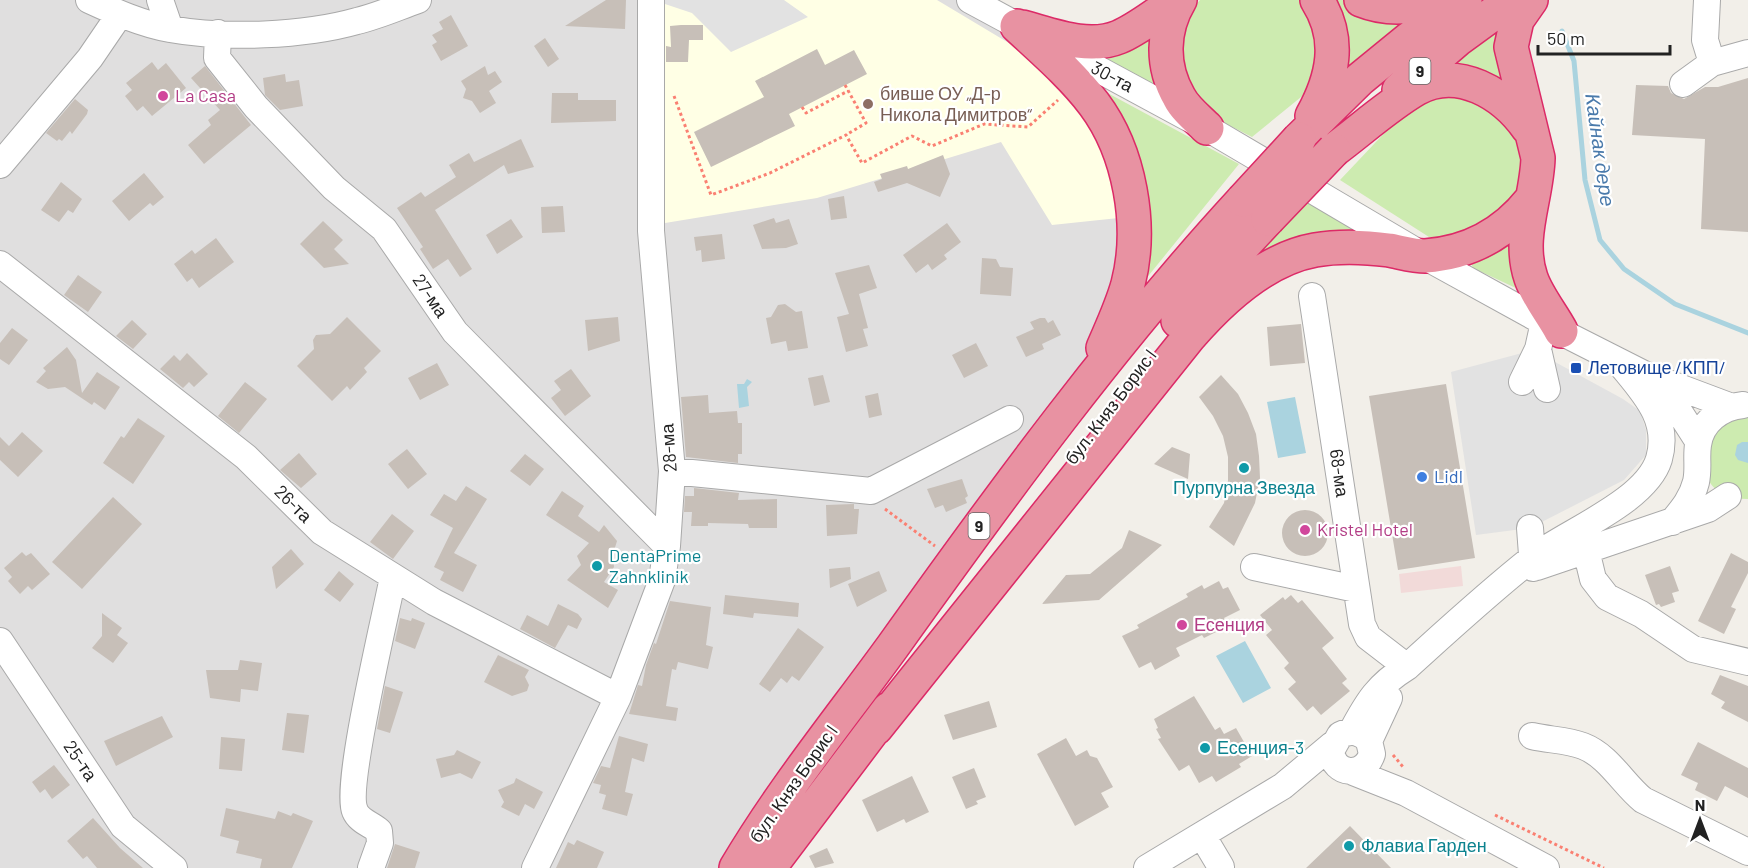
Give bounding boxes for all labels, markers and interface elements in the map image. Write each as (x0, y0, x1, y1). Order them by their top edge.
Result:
scale bar (1538, 18, 1670, 56)
text: 50 m (1547, 27, 1585, 49)
street label: 30-та (1088, 56, 1138, 97)
road number: 9 (1410, 58, 1430, 84)
place label: бивше ОУ „Д-р Никола Димитров“ (880, 82, 1032, 125)
place label: La Casa (175, 84, 236, 106)
marker: La Casa (156, 89, 170, 103)
water label: Кайнак дере (1581, 92, 1621, 208)
marker: бивше ОУ „Д-р Никола Димитров“ (861, 97, 875, 111)
street label: 27-ма (408, 270, 454, 322)
street label: бул. Княз Борис I (1060, 344, 1161, 468)
place label: Летовище /КПП/ (1588, 356, 1726, 378)
marker: Летовище /КПП/ (1569, 361, 1583, 375)
street label: 28-ма (655, 422, 681, 473)
street label: 68-ма (1326, 447, 1354, 499)
marker: Пурпурна Звезда (1237, 461, 1251, 475)
place label: Lidl (1434, 465, 1463, 487)
marker: Lidl (1415, 470, 1429, 484)
place label: Пурпурна Звезда (1173, 476, 1316, 498)
street label: 26-та (270, 480, 318, 527)
road number: 9 (968, 513, 990, 539)
place label: Kristel Hotel (1317, 518, 1413, 540)
marker: Kristel Hotel (1298, 523, 1312, 537)
place label: DentaPrime Zahnklinik (609, 544, 701, 587)
marker: DentaPrime Zahnklinik (590, 559, 604, 573)
place label: Есенция (1194, 613, 1265, 635)
marker: Есенция (1175, 618, 1189, 632)
street label: бул. Княз Борис I (744, 720, 842, 847)
street label: 25-та (59, 736, 103, 786)
place label: Есенция-3 (1217, 736, 1304, 758)
marker: Есенция-3 (1198, 741, 1212, 755)
north arrow (1670, 790, 1730, 850)
text: N (1695, 795, 1705, 814)
place label: Флавиа Гарден (1361, 834, 1487, 856)
marker: Флавиа Гарден (1342, 839, 1356, 853)

